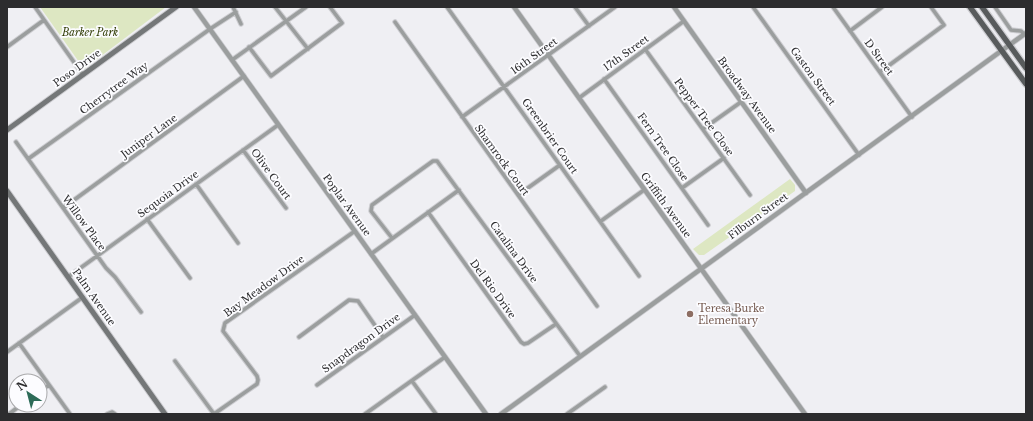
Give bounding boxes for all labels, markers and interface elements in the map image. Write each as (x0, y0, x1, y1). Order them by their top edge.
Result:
park label: Barker Park (61, 26, 118, 39)
street label: 17th Street (601, 32, 651, 74)
street label: 16th Street (508, 35, 560, 77)
street label: D Street (861, 36, 897, 78)
street label: Gaston Street (787, 44, 839, 108)
street label: Poso Drive (51, 46, 104, 90)
street label: Broadway Avenue (715, 54, 779, 136)
street label: Cherrytree Way (77, 58, 151, 117)
street label: Pepper Tree Close (671, 76, 737, 159)
street label: Greenbrier Court (519, 96, 581, 177)
street label: Fern Tree Close (635, 110, 692, 184)
street label: Juniper Lane (117, 111, 180, 162)
street label: Shamrock Court (472, 122, 532, 198)
street label: Olive Court (248, 146, 294, 202)
street label: Sequoia Drive (135, 167, 201, 220)
street label: Griffith Avenue (638, 170, 694, 241)
street label: Poplar Avenue (320, 171, 374, 239)
street label: Filburn Street (725, 190, 791, 242)
street label: Willow Place (59, 192, 109, 254)
street label: Catalina Drive (487, 219, 541, 286)
street label: Bay Meadow Drive (221, 252, 307, 320)
street label: Del Rio Drive (467, 257, 519, 321)
street label: Palm Avenue (70, 266, 119, 328)
place label: Teresa Burke Elementary (698, 302, 765, 327)
marker: Teresa Burke Elementary (685, 309, 695, 319)
street label: Snapdragon Drive (319, 310, 403, 376)
north arrow (8, 373, 48, 413)
text: N (14, 376, 31, 394)

